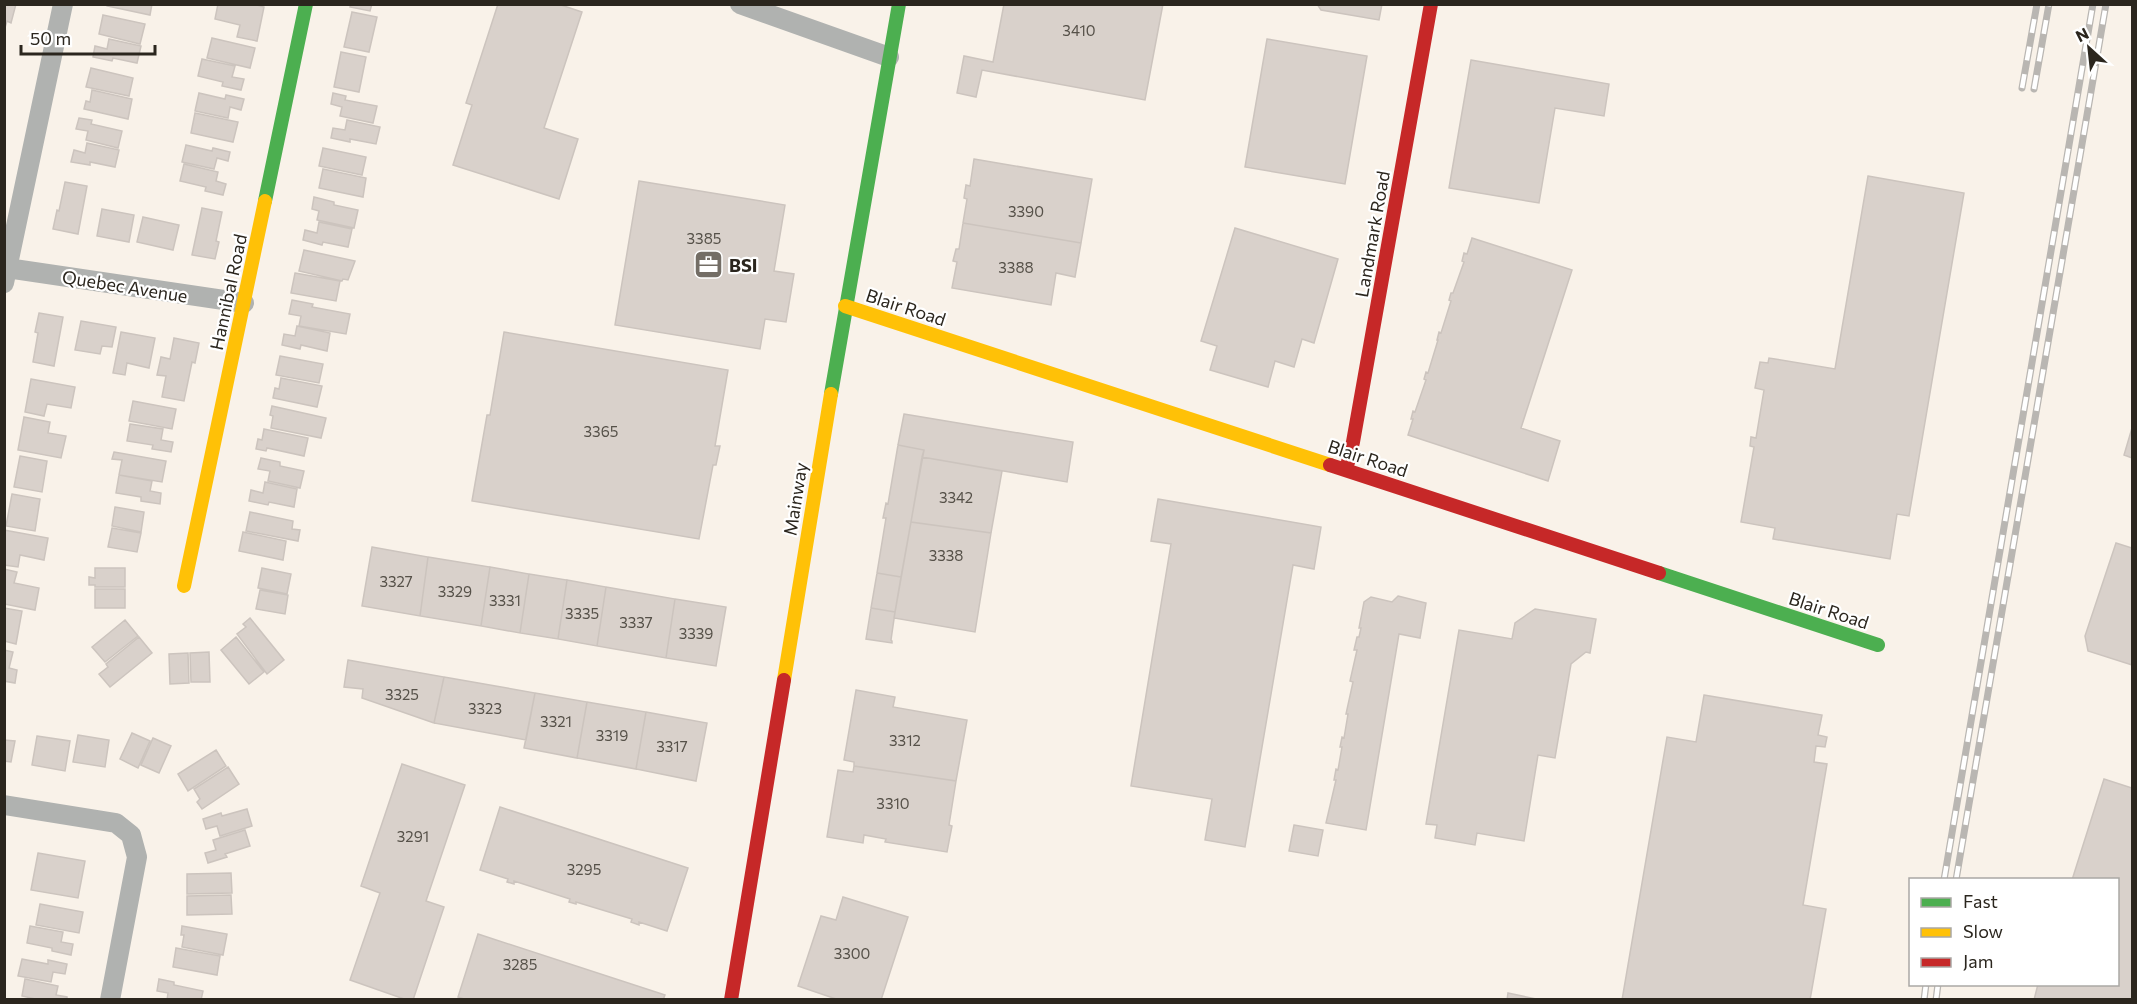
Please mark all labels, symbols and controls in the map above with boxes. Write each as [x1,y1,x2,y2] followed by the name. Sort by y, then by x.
[21,18,154,56] scale bar
[2059,18,2119,78] north arrow
[1062,21,1096,39] house number: 3410
[2072,23,2092,45] text: N
[30,27,71,49] text: 50 m
[1350,169,1394,299] street label: Landmark Road
[1008,202,1044,220] house number: 3390
[687,229,721,247] house number: 3385
[205,232,251,352] street label: Hannibal Road
[692,249,724,281] office icon: BSI
[729,254,757,276] place label: BSI
[998,258,1034,276] house number: 3388
[61,265,189,307] street label: Quebec Avenue
[863,284,949,330] street label: Blair Road
[584,422,618,440] house number: 3365
[1325,435,1411,481] street label: Blair Road
[778,461,812,537] street label: Mainway
[939,488,973,506] house number: 3342
[929,546,963,564] house number: 3338
[379,572,413,590] house number: 3327
[438,582,472,600] house number: 3329
[1786,587,1872,633] street label: Blair Road
[489,591,521,609] house number: 3331
[565,604,599,622] house number: 3335
[619,613,653,631] house number: 3337
[679,624,713,642] house number: 3339
[385,685,419,703] house number: 3325
[468,699,502,717] house number: 3323
[540,712,572,730] house number: 3321
[596,726,628,744] house number: 3319
[889,731,921,749] house number: 3312
[656,737,688,755] house number: 3317
[876,794,910,812] house number: 3310
[397,827,429,845] house number: 3291
[567,860,601,878] house number: 3295
[1909,878,2119,986] legend
[1963,890,1998,912] text: Fast
[1963,920,2003,942] text: Slow
[834,944,870,962] house number: 3300
[1963,950,1993,972] text: Jam
[503,955,537,973] house number: 3285

